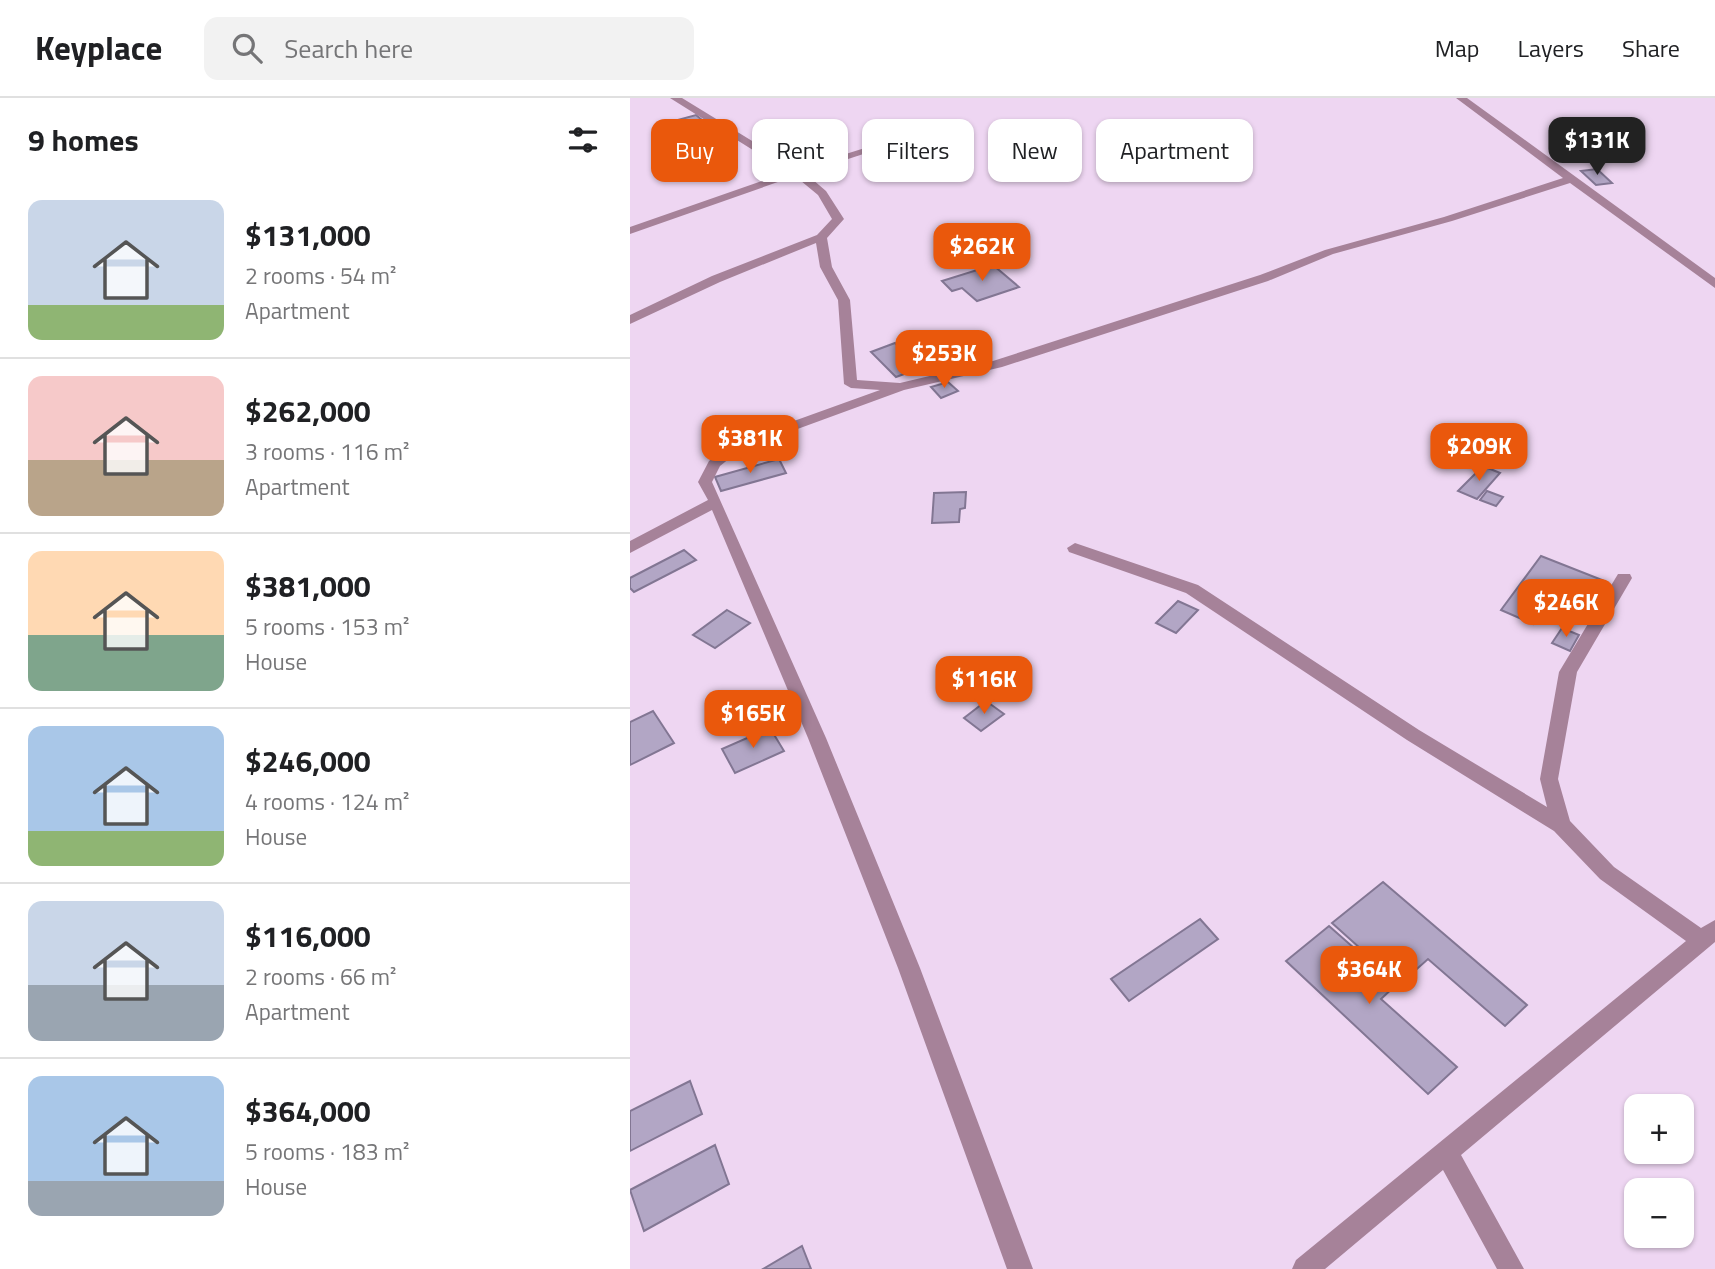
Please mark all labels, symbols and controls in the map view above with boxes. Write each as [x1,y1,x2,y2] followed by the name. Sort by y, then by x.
[204,17,694,80] search box
[35,23,162,73] text: Keyplace
[228,29,266,67] icon: search
[284,29,413,68] text: Search here
[1435,30,1480,66] text: Map
[1518,30,1584,66] text: Layers
[1622,30,1680,66] text: Share
[28,117,139,163] text: 9 homes
[1548,118,1646,177] pin: $131K
[651,119,738,182] chip: Buy
[752,119,848,182] chip: Rent
[862,119,974,182] chip: Filters
[988,119,1082,182] chip: New
[1096,119,1253,182] chip: Apartment
[564,121,602,159] icon: filters
[1564,122,1630,157] text: $131K
[245,212,371,258] text: $131,000
[933,223,1031,283] pin: $262K
[84,228,168,312] icon: home
[949,228,1015,263] text: $262K
[245,258,396,293] text: 2 rooms · 54 m²
[245,293,350,328] text: Apartment
[895,330,993,390] pin: $253K
[911,335,977,370] text: $253K
[245,388,371,434] text: $262,000
[84,404,168,488] icon: home
[701,416,799,475] pin: $381K
[717,420,783,455] text: $381K
[1430,424,1528,483] pin: $209K
[1446,428,1512,463] text: $209K
[245,434,409,469] text: 3 rooms · 116 m²
[245,469,350,504] text: Apartment
[245,563,371,609] text: $381,000
[84,579,168,663] icon: home
[1517,580,1615,639] pin: $246K
[1533,584,1599,619] text: $246K
[245,609,409,644] text: 5 rooms · 153 m²
[245,644,307,679] text: House
[935,656,1033,716] pin: $116K
[951,661,1017,696] text: $116K
[704,690,802,750] pin: $165K
[720,695,786,730] text: $165K
[245,738,371,784] text: $246,000
[84,754,168,838] icon: home
[245,784,409,819] text: 4 rooms · 124 m²
[245,819,307,854] text: House
[245,913,371,959] text: $116,000
[84,929,168,1013] icon: home
[1320,946,1418,1006] pin: $364K
[1336,951,1402,986] text: $364K
[245,959,396,994] text: 2 rooms · 66 m²
[245,994,350,1029] text: Apartment
[245,1088,371,1134] text: $364,000
[1624,1094,1694,1248] map controls
[1624,1094,1694,1164] button: +
[84,1104,168,1188] icon: home
[245,1134,409,1169] text: 5 rooms · 183 m²
[245,1169,307,1204] text: House
[1624,1178,1694,1248] button: −

